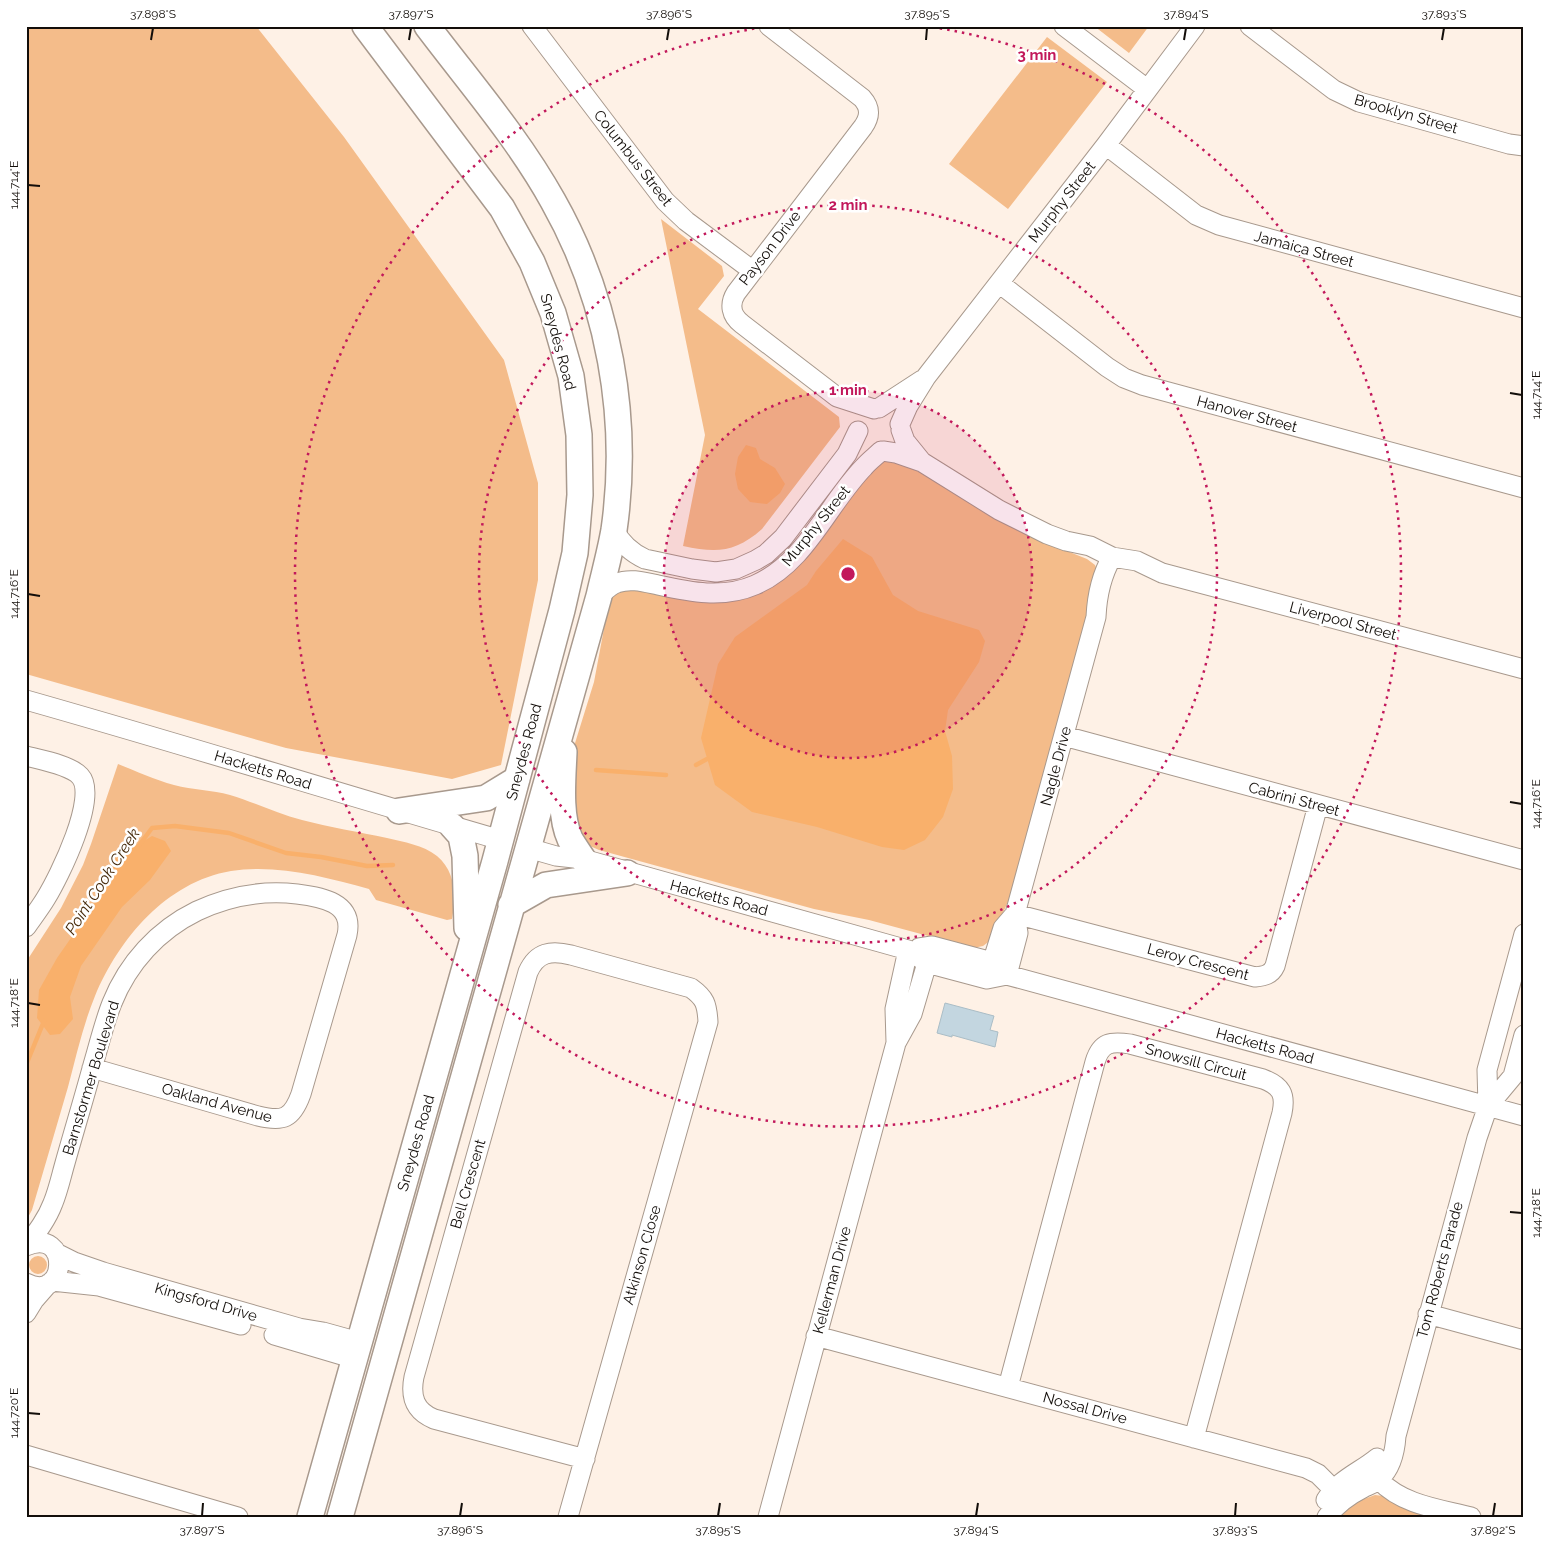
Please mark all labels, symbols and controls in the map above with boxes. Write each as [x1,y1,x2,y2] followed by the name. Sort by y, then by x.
[130,7,176,21] text: 37.898°S
[388,7,434,21] text: 37.897°S
[646,7,692,21] text: 37.896°S
[904,7,950,21] text: 37.895°S
[1163,7,1209,21] text: 37.894°S
[1421,7,1467,21] text: 37.893°S
[1018,46,1056,64] text: 3 min
[1352,91,1460,137] street label: Brooklyn Street
[590,106,676,210] street label: Columbus Street
[1025,158,1099,246] street label: Murphy Street
[7,161,21,209] text: 144.714°E
[829,196,867,214] text: 2 min
[735,207,805,289] street label: Payson Drive
[1252,227,1356,271] street label: Jamaica Street
[536,292,580,392] street label: Sneydes Road
[1529,371,1543,419] text: 144.714°E
[829,381,867,399] text: 1 min
[1195,392,1299,436] street label: Hanover Street
[778,482,854,570] street label: Murphy Street
[839,565,857,583] centre of rings
[7,569,21,619] text: 144.716°E
[1288,598,1398,644] street label: Liverpool Street
[502,702,546,802] street label: Sneydes Road
[1037,724,1075,808] street label: Nagle Drive
[212,747,314,793] street label: Hacketts Road
[1246,778,1342,820] street label: Cabrini Street
[1529,779,1543,829] text: 144.716°E
[61,824,144,938] water label: Point Cook Creek
[668,876,770,920] street label: Hacketts Road
[1145,940,1251,984] street label: Leroy Crescent
[7,978,21,1028] text: 144.718°E
[59,999,123,1157] street label: Barnstormer Boulevard
[1214,1024,1316,1068] street label: Hacketts Road
[1143,1040,1249,1084] street label: Snowsill Circuit
[160,1080,274,1126] street label: Oakland Avenue
[394,1093,438,1193] street label: Sneydes Road
[447,1137,489,1231] street label: Bell Crescent
[1529,1188,1543,1238] text: 144.718°E
[1413,1199,1467,1340] street label: Tom Roberts Parade
[619,1203,665,1307] street label: Atkinson Close
[809,1224,855,1336] street label: Kellerman Drive
[153,1279,260,1325] street label: Kingsford Drive
[7,1388,21,1438] text: 144.720°E
[1041,1388,1129,1428] street label: Nossal Drive
[179,1523,225,1537] text: 37.897°S
[437,1523,483,1537] text: 37.896°S
[695,1523,741,1537] text: 37.895°S
[953,1523,999,1537] text: 37.894°S
[1212,1523,1258,1537] text: 37.893°S
[1471,1523,1515,1537] text: 37.892°S

